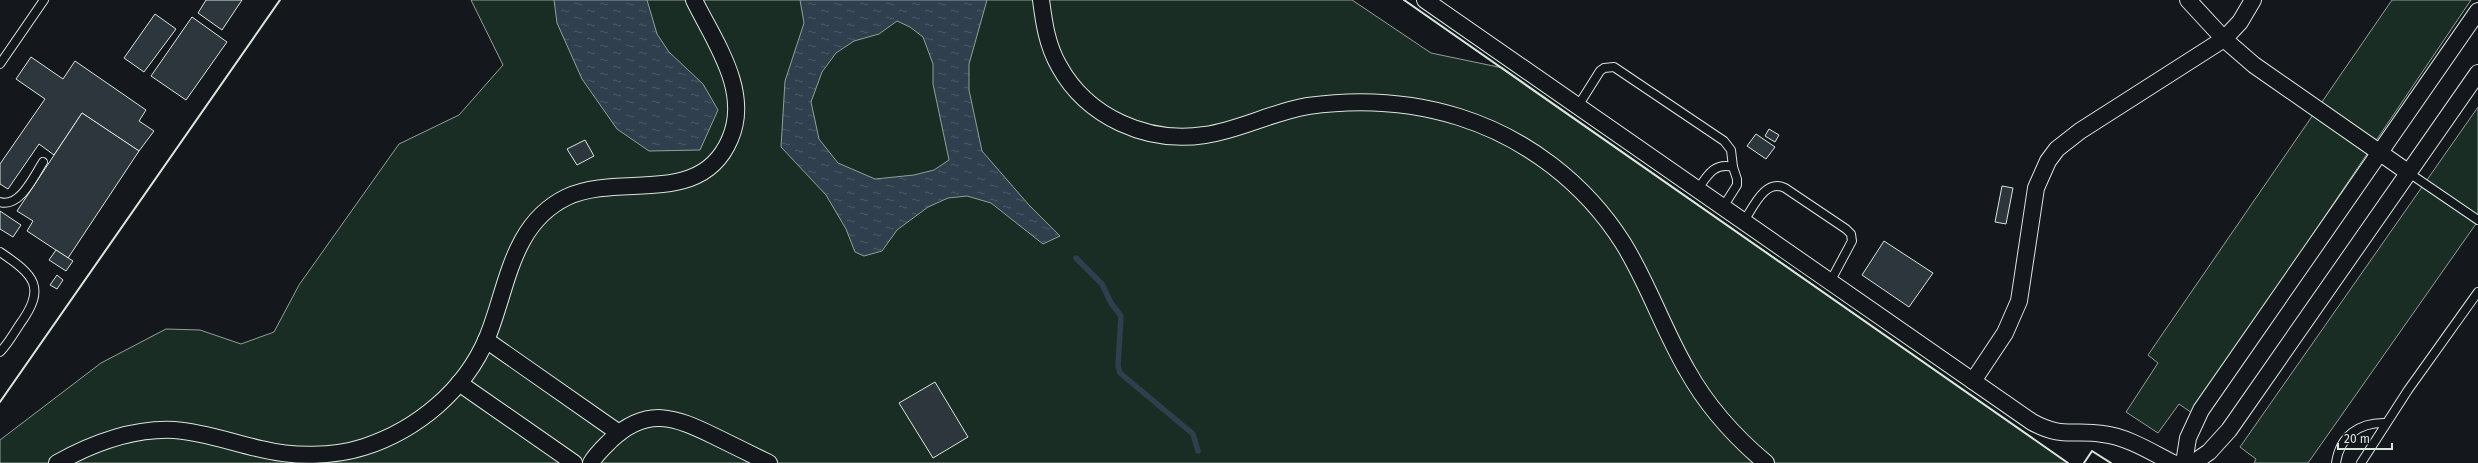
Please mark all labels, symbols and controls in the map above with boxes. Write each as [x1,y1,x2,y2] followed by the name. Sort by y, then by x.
[2338,425,2392,451] scale bar
[2344,432,2370,446] text: 20 m

